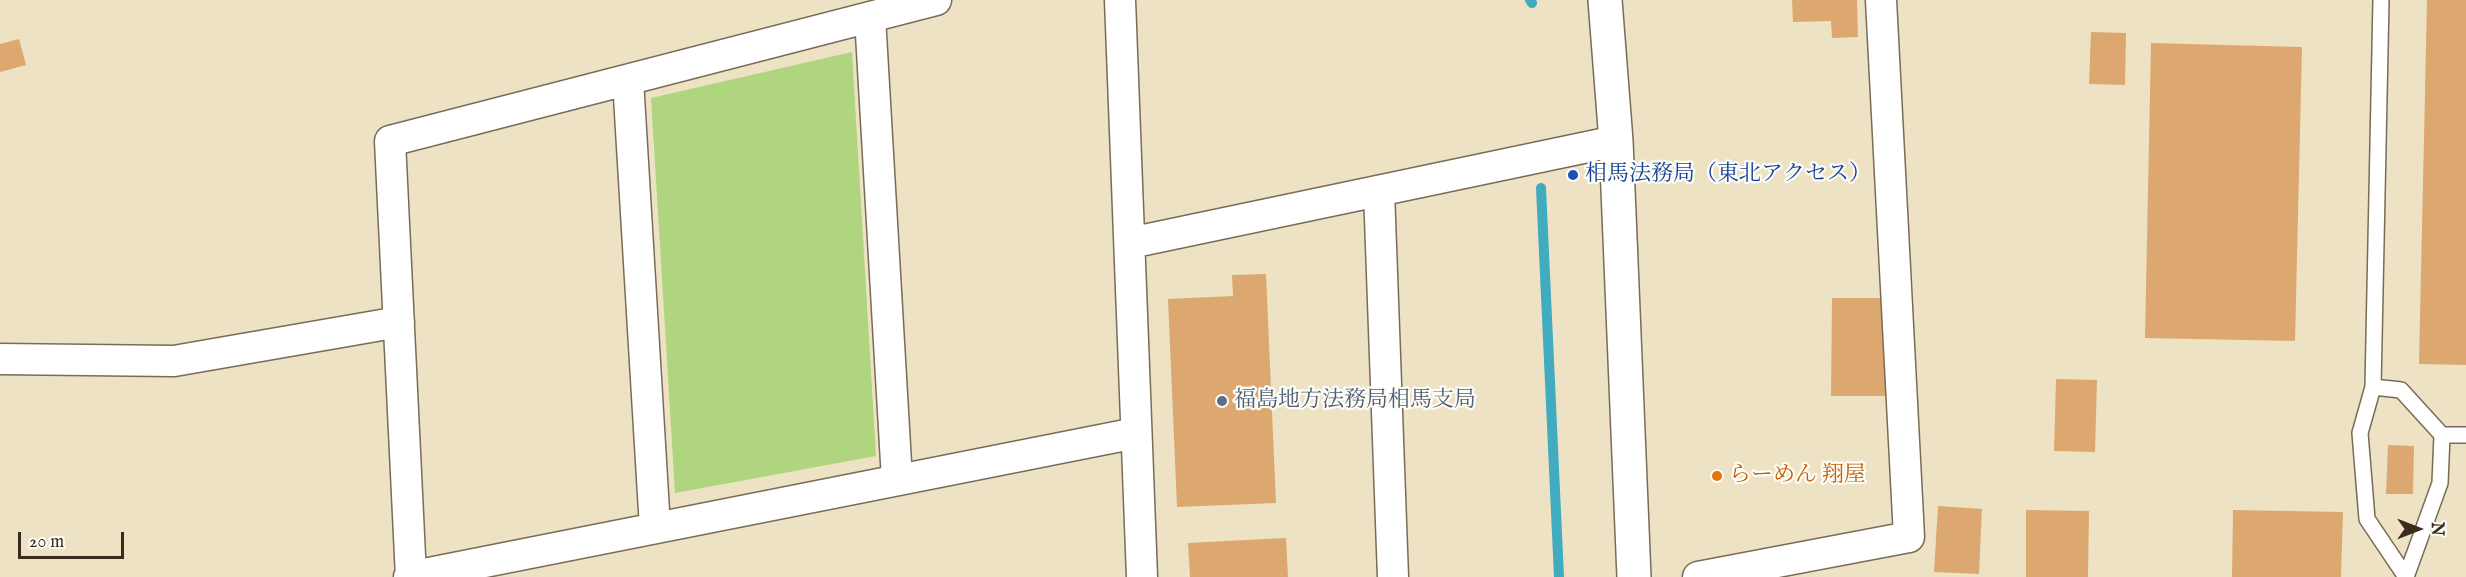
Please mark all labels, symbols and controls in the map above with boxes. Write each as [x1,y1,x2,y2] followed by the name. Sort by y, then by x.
[1585,162,1871,188] place label: 相馬法務局（東北アクセス）
[1566,168,1580,182] marker: 相馬法務局（東北アクセス）
[1234,388,1476,414] place label: 福島地方法務局相馬支局
[1215,394,1229,408] marker: 福島地方法務局相馬支局
[1729,463,1866,489] place label: らーめん 翔屋
[1710,469,1724,483] marker: らーめん 翔屋
[2388,499,2448,559] north arrow
[21,520,128,558] scale bar
[2426,522,2446,536] text: N
[29,531,64,554] text: 20 m

